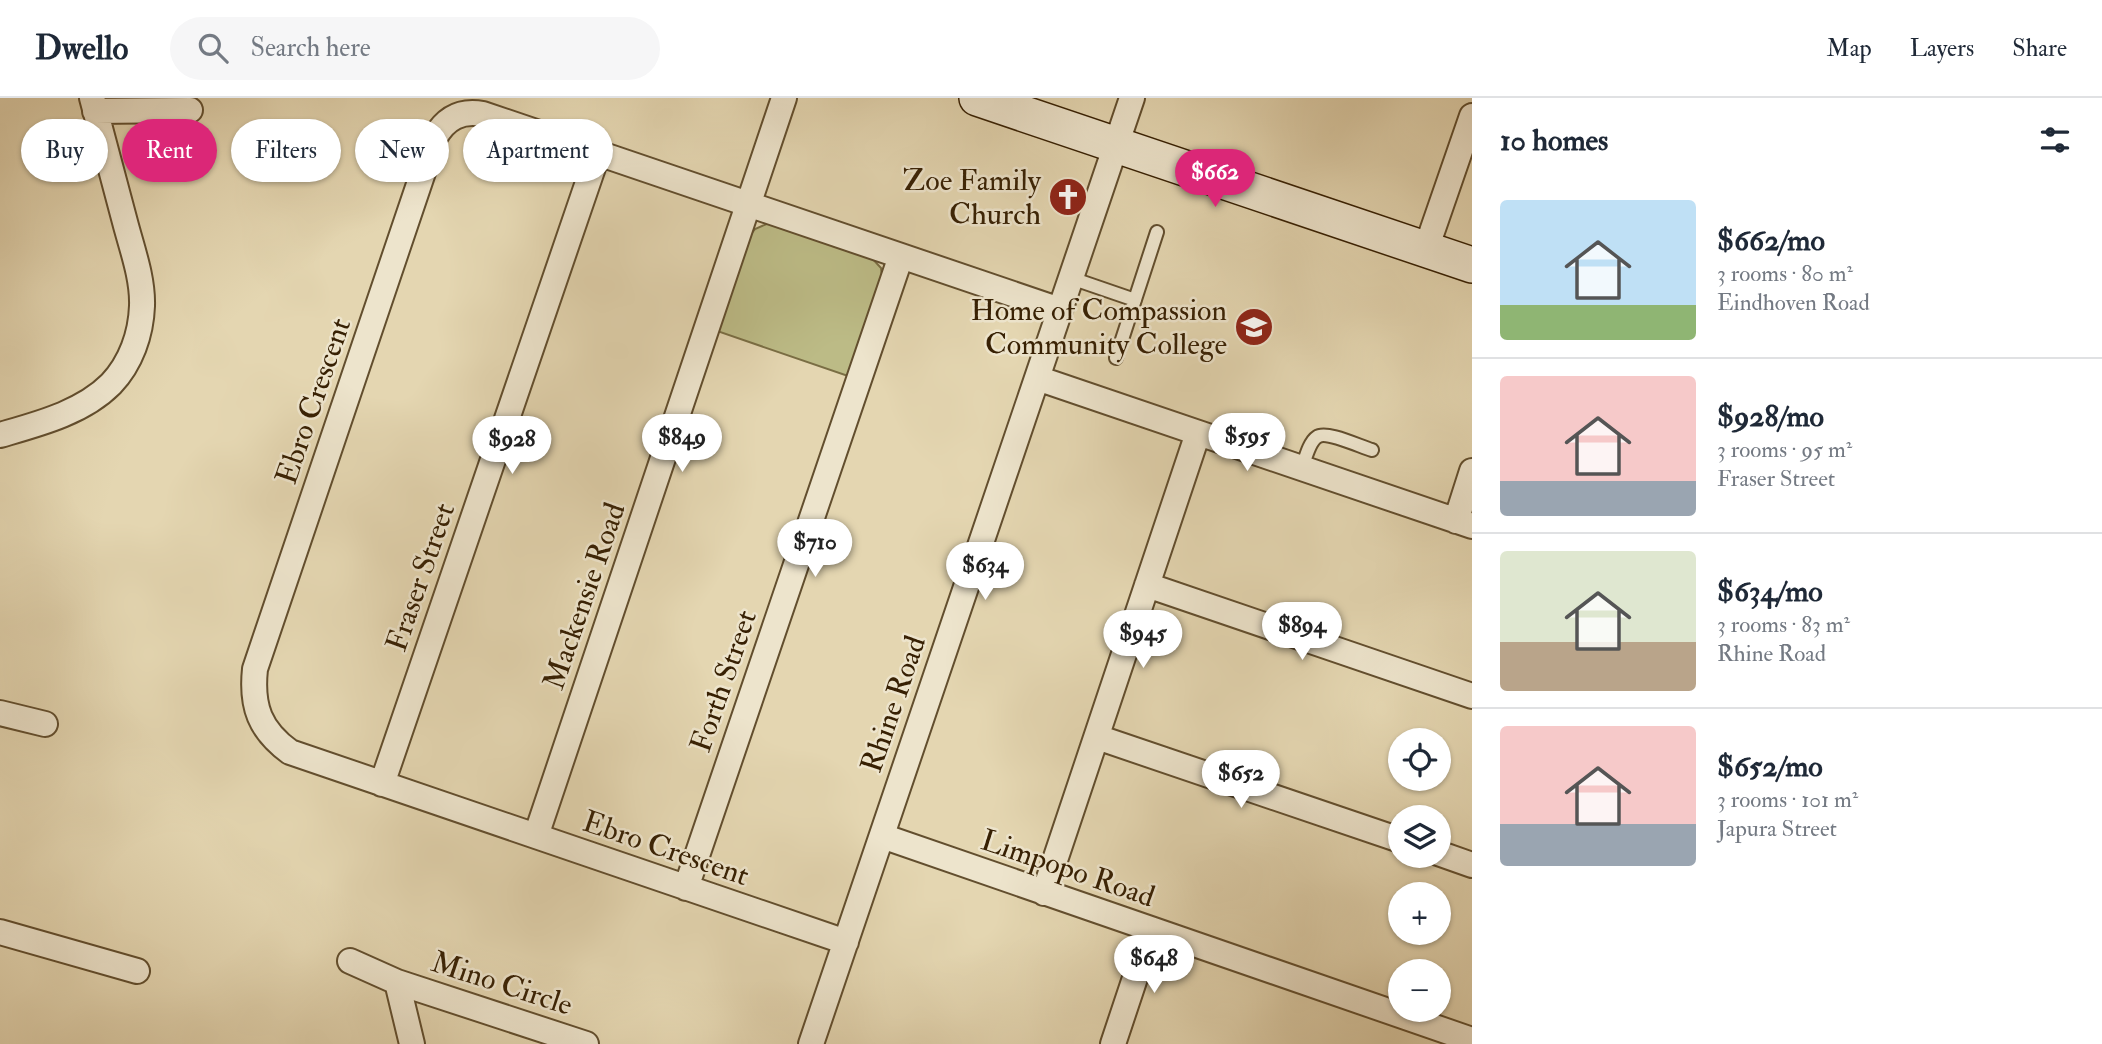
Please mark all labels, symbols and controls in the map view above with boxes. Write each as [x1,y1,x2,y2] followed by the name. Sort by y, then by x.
[170,17,660,80] search box
[35,28,128,69] text: Dwello
[194,29,232,67] icon: search
[250,32,371,64] text: Search here
[1827,33,1872,64] text: Map
[1910,33,1974,64] text: Layers
[2012,33,2067,64] text: Share
[21,119,108,182] chip: Buy
[122,119,217,182] chip: Rent
[231,119,341,182] chip: Filters
[355,119,449,182] chip: New
[463,119,613,182] chip: Apartment
[2036,121,2074,159] icon: filters
[1500,122,1608,159] text: 10 homes
[1174,150,1256,209] pin: $662
[1191,157,1239,186] text: $662
[903,162,1042,233] place label: Zoe Family Church
[1047,176,1089,218] church icon: Zoe Family Church
[1717,222,1825,259] text: $662/mo
[1556,228,1640,312] icon: home
[1717,259,1853,288] text: 3 rooms · 80 m²
[1717,288,1870,317] text: Eindhoven Road
[970,292,1227,363] place label: Home of Compassion Community College
[1233,306,1275,348] school or university icon: Home of Compassion Community College
[268,313,359,489] street label: Ebro Crescent
[1717,398,1824,435] text: $928/mo
[1556,404,1640,488] icon: home
[641,414,723,474] pin: $849
[1206,414,1288,473] pin: $595
[471,416,553,476] pin: $928
[1224,421,1270,450] text: $595
[658,422,706,451] text: $849
[488,424,536,453] text: $928
[1717,435,1852,464] text: 3 rooms · 95 m²
[1717,464,1835,493] text: Fraser Street
[378,498,463,656] street label: Fraser Street
[535,498,634,694] street label: Mackensie Road
[774,519,856,579] pin: $710
[793,527,837,556] text: $710
[944,542,1026,602] pin: $634
[962,550,1008,579] text: $634
[1717,573,1823,610] text: $634/mo
[1556,579,1640,663] icon: home
[1261,602,1343,662] pin: $894
[682,605,765,757] street label: Forth Street
[1102,610,1184,670] pin: $945
[1278,610,1326,639] text: $894
[1717,610,1850,639] text: 3 rooms · 83 m²
[1119,618,1167,647] text: $945
[853,631,934,777] street label: Rhine Road
[1717,639,1826,668] text: Rhine Road
[1388,728,1451,1022] map controls
[1388,728,1451,791] button: locate
[1717,748,1823,785] text: $652/mo
[1200,750,1282,810] pin: $652
[1556,754,1640,838] icon: home
[1218,758,1264,787] text: $652
[1717,785,1858,814] text: 3 rooms · 101 m²
[578,803,754,894] street label: Ebro Crescent
[1388,805,1451,868] button: layers
[1717,814,1837,843] text: Japura Street
[976,821,1160,916] street label: Limpopo Road
[1388,882,1451,945] button: +
[1113,936,1195,995] pin: $648
[427,943,577,1024] street label: Mino Circle
[1130,943,1178,972] text: $648
[1388,959,1451,1022] button: −

